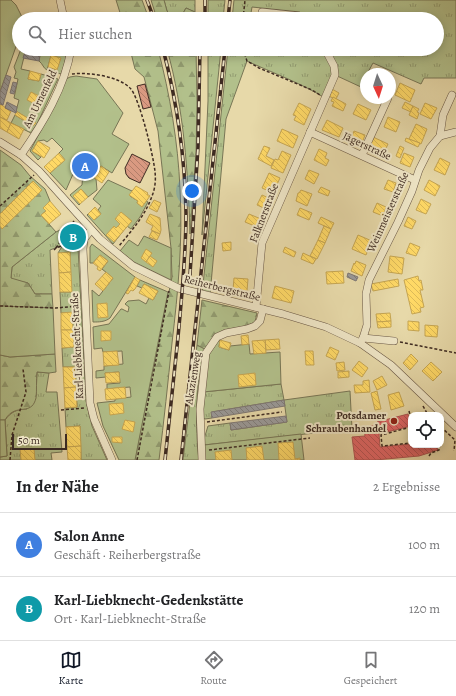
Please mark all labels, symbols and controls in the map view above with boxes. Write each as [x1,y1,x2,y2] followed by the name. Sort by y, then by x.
[12,12,444,56] search box
[26,23,48,45] icon: search
[58,24,132,44] text: Hier suchen
[19,67,61,131] street label: Am Urnenfeld
[360,68,396,104] north arrow
[340,128,394,164] street label: Jägerstraße
[72,151,98,181] pin: A
[363,169,412,256] street label: Weinmeisterstraße
[182,181,202,201] your location
[246,181,282,245] street label: Falknerstraße
[60,222,86,252] pin: B
[182,271,262,305] street label: Reiherbergstraße
[67,292,87,400] street label: Karl-Liebknecht-Straße
[181,350,205,407] street label: Akazienweg
[306,408,386,436] place label: Potsdamer Schraubenhandel
[408,412,444,448] map controls
[408,412,444,448] button: locate
[389,416,399,426] marker: Potsdamer Schraubenhandel
[12,432,67,451] scale bar
[18,433,40,448] text: 50 m
[16,475,99,498] text: In der Nähe
[373,478,440,495] text: 2 Ergebnisse
[54,526,125,546] text: Salon Anne
[25,536,33,553] text: A
[408,536,440,553] text: 100 m
[54,546,201,563] text: Geschäft · Reiherbergstraße
[54,590,244,610] text: Karl-Liebknecht-Gedenkstätte
[25,600,33,617] text: B
[409,600,440,617] text: 120 m
[54,610,206,627] text: Ort · Karl-Liebknecht-Straße
[59,649,83,688] tab: Karte
[200,649,227,688] tab: Route
[344,649,397,688] tab: Gespeichert

